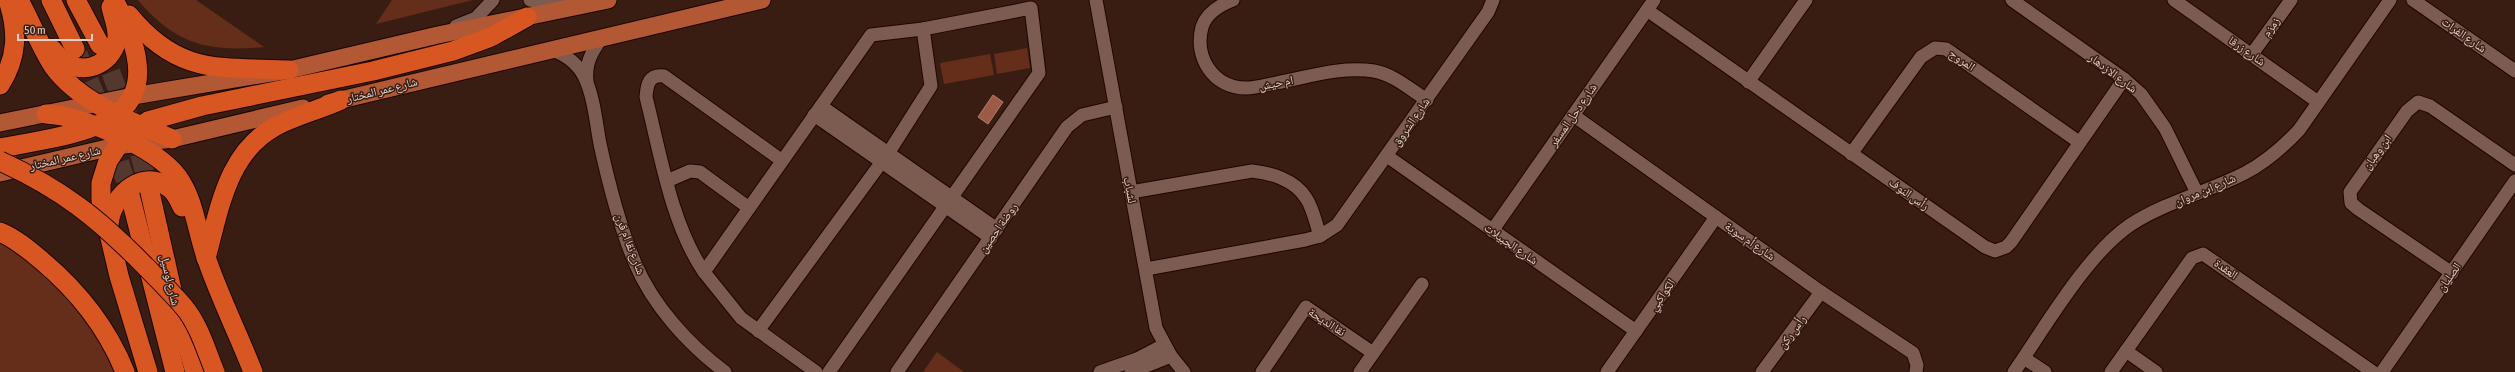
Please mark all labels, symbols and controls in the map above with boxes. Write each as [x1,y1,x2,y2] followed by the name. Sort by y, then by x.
[2259,14,2284,40] street label: زمزم
[2438,15,2489,56] street label: شارع الفرات
[18,16,92,42] scale bar
[24,23,46,37] text: 50 m
[2225,33,2268,70] street label: شارع زرقا
[1946,46,1978,74] street label: المروج
[2085,50,2140,97] street label: شارع الازدهار
[1258,73,1295,94] street label: ام حيش
[344,74,419,107] street label: شارع عمر المختار
[1546,81,1601,151] street label: شارع دحل المسفر
[1389,95,1434,150] street label: شارع الشروق
[2360,132,2395,173] street label: ابن وهبان
[27,143,102,174] street label: شارع عمر المختار
[2172,171,2238,210] street label: شارع ابن مروان
[1886,175,1932,213] street label: رأس النوف
[1120,176,1139,204] street label: لشباب
[976,200,1021,256] street label: روضة احصين
[611,211,648,277] street label: شارع نقا ام قرن
[1722,219,1778,264] street label: شارع أم سوية
[1481,220,1541,268] street label: شارع الجبيلات
[156,253,183,307] street label: شارع لوسيل
[2211,256,2241,282] street label: العقدة
[2434,260,2464,294] street label: الصليان
[1646,276,1681,316] street label: الكواكبي
[1306,305,1348,339] street label: نقا الديحة
[1775,312,1809,351] street label: رأس ركن

